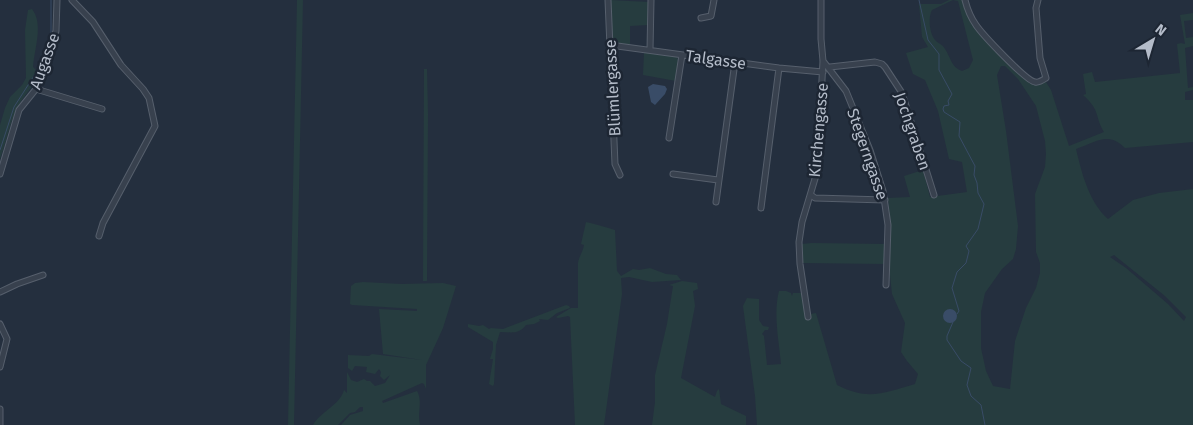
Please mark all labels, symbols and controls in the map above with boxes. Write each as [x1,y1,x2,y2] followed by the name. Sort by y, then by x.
[1128,15,1178,65] north arrow
[1152,21,1170,40] text: N
[26,30,63,92] street label: Augasse
[600,39,625,137] street label: Blümlergasse
[685,46,747,73] street label: Talgasse
[805,82,832,178] street label: Kirchengasse
[890,90,935,173] street label: Jochgraben
[843,106,892,202] street label: Stegerngasse

